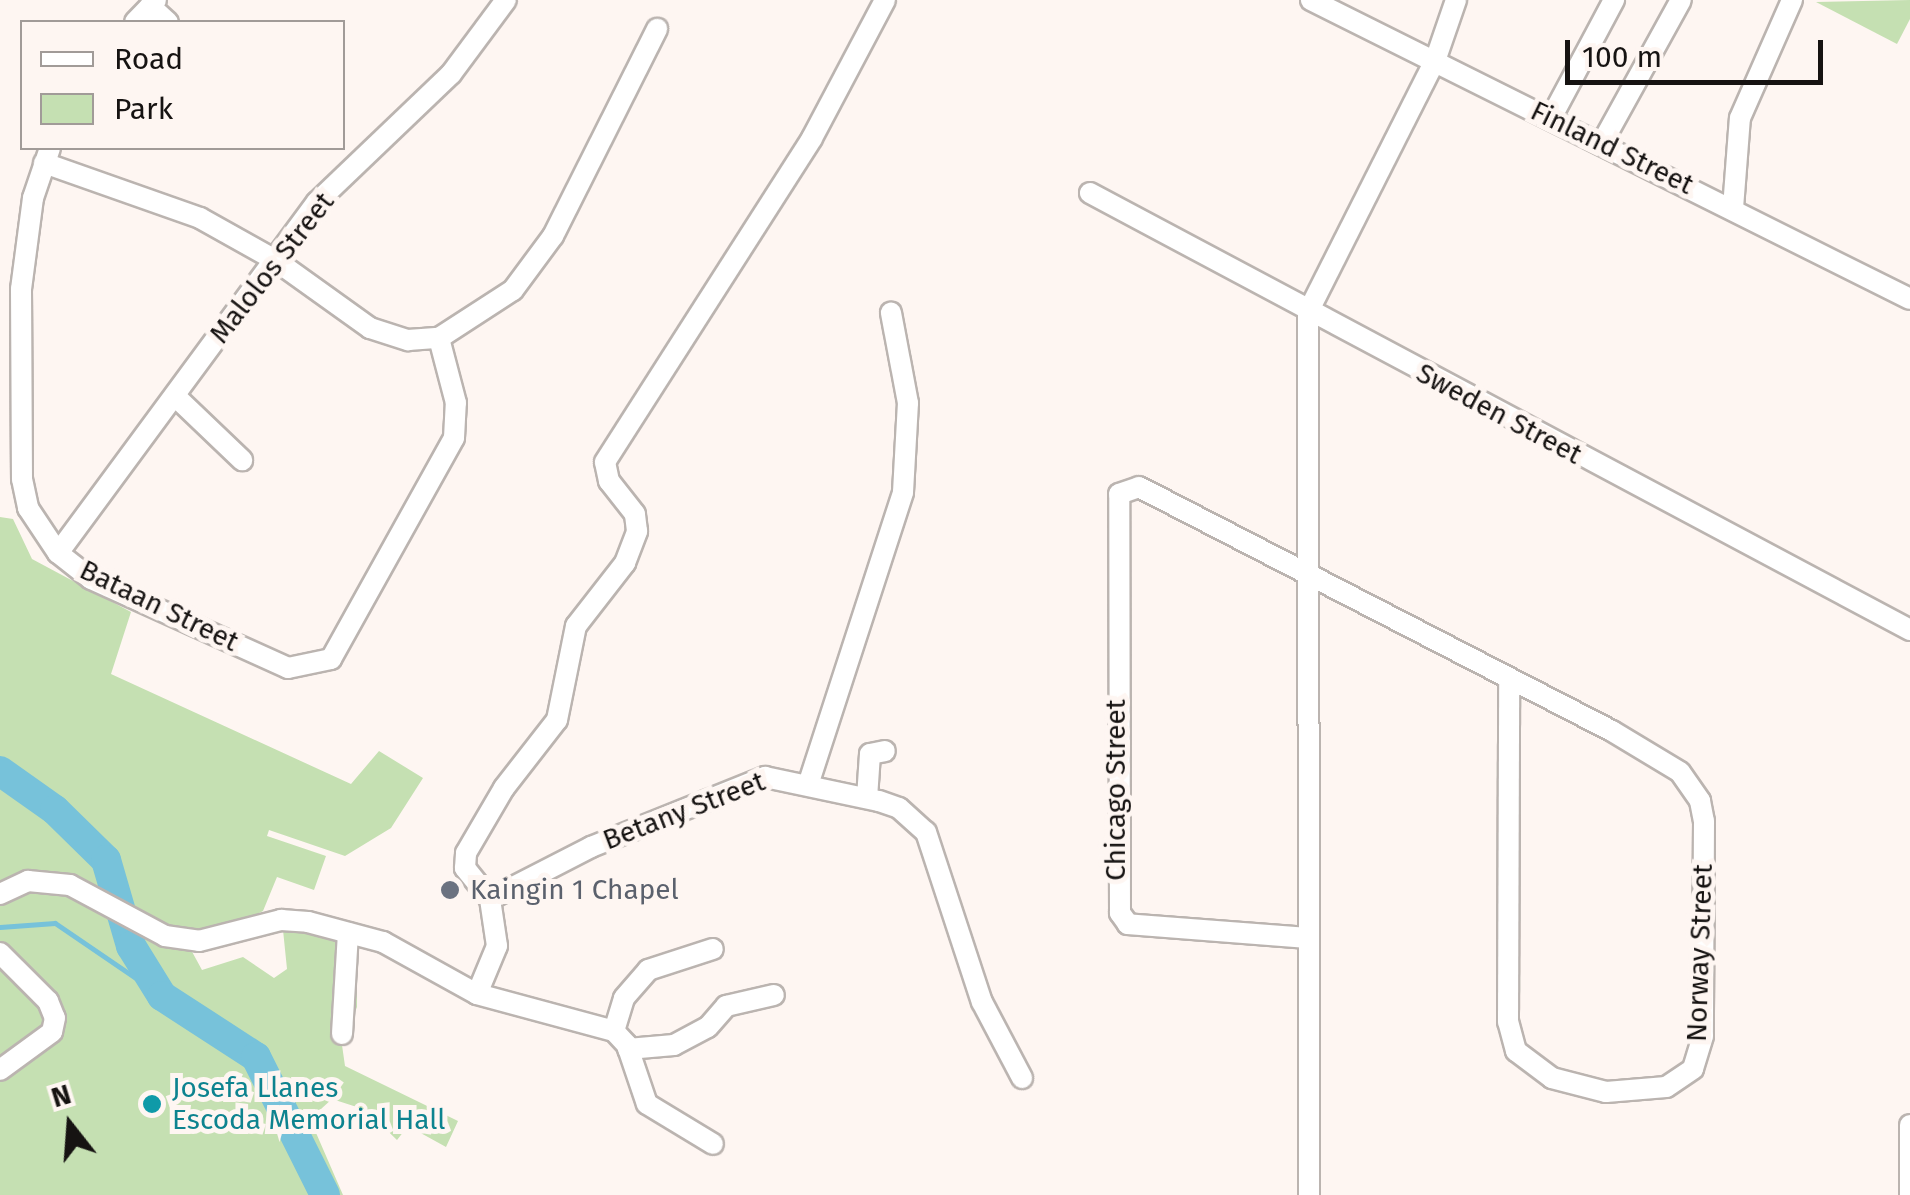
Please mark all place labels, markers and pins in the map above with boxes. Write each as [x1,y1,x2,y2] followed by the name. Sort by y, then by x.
[470,873,679,907] place label: Kaingin 1 Chapel
[439,879,461,901] marker: Kaingin 1 Chapel
[172,1071,446,1137] place label: Josefa Llanes Escoda Memorial Hall
[141,1093,163,1115] marker: Josefa Llanes Escoda Memorial Hall

